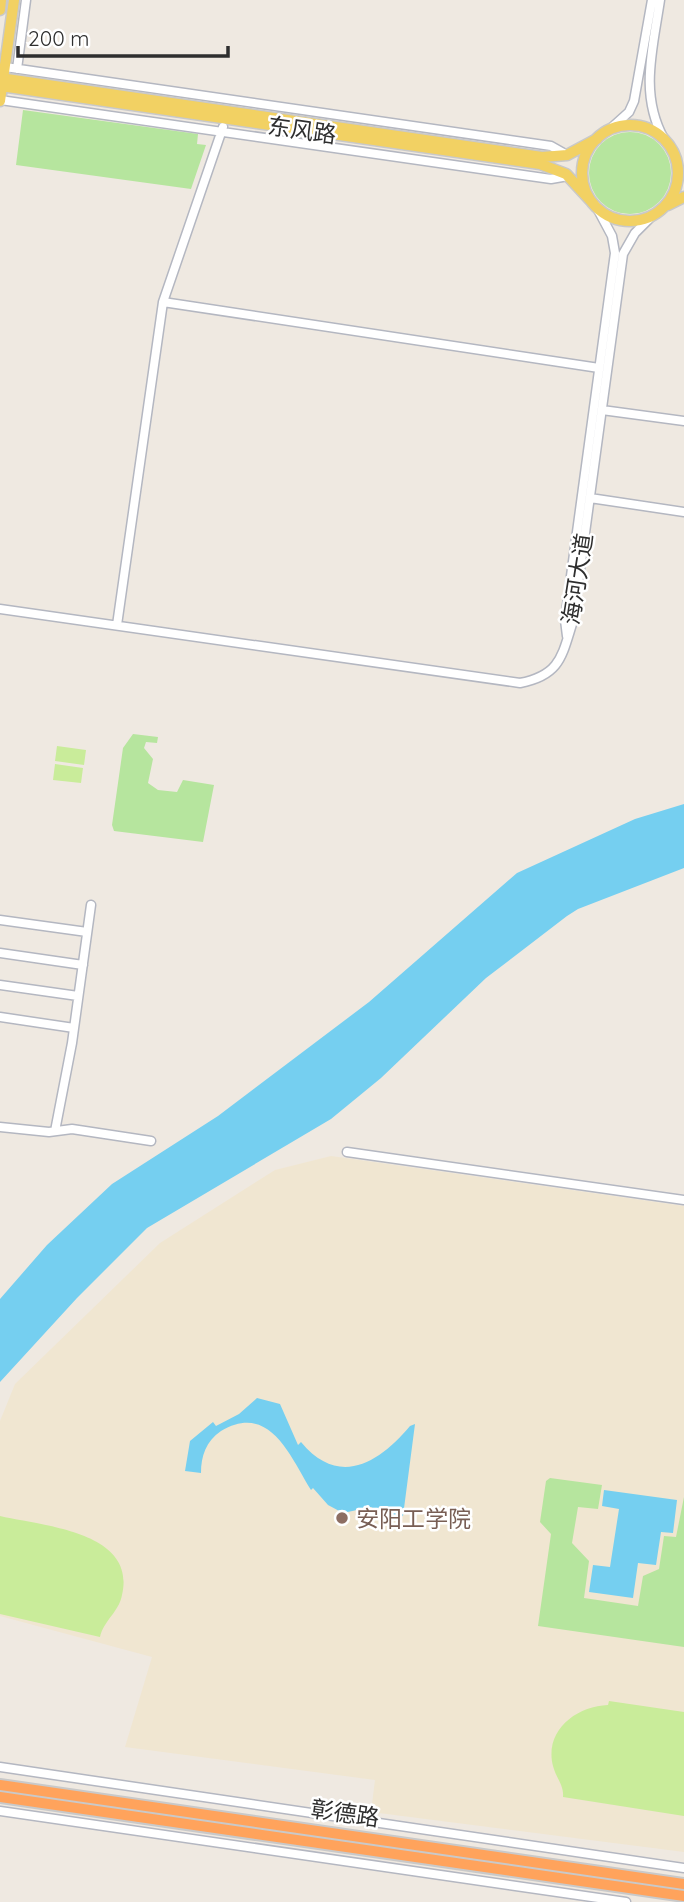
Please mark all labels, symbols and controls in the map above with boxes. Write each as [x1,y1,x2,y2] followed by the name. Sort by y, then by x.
[18,14,228,58] scale bar
[28,25,90,51] text: 200 m
[266,111,338,149] street label: 东风路
[555,531,599,627] street label: 海河大道
[356,1504,471,1533] place label: 安阳工学院
[334,1510,350,1526] marker: 安阳工学院
[309,1794,381,1832] street label: 彰德路

